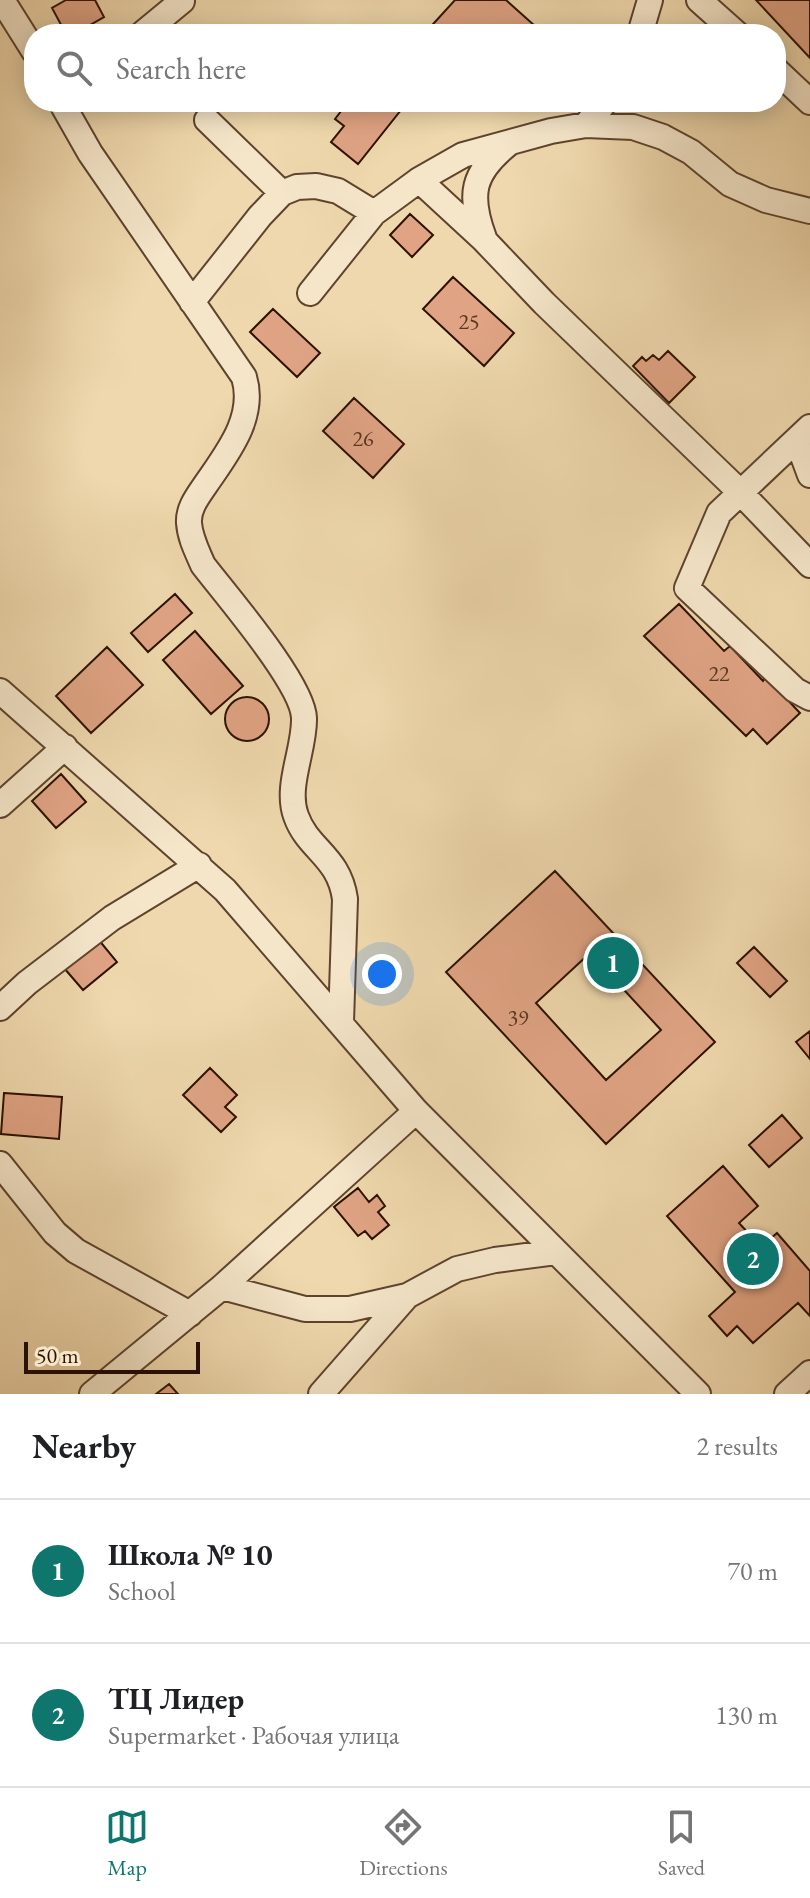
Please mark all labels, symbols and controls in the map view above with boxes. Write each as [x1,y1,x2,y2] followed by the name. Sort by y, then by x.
[24,24,786,112] search box
[52,46,96,90] icon: search
[116,49,246,88] text: Search here
[458,307,480,336] house number: 25
[352,424,374,453] house number: 26
[708,659,730,688] house number: 22
[587,933,639,993] pin: 1
[362,954,402,994] your location
[507,1003,529,1032] house number: 39
[727,1229,779,1289] pin: 2
[24,1338,200,1374] scale bar
[36,1341,79,1370] text: 50 m
[32,1424,136,1468] text: Nearby
[697,1429,778,1463] text: 2 results
[108,1535,273,1574] text: Школа № 10
[51,1554,65,1588] text: 1
[728,1554,778,1588] text: 70 m
[108,1574,176,1608] text: School
[108,1679,244,1718] text: ТЦ Лидер
[51,1698,65,1732] text: 2
[715,1698,778,1732] text: 130 m
[108,1718,399,1752] text: Supermarket · Рабочая улица
[105,1805,149,1882] tab: Map
[359,1805,448,1882] tab: Directions
[658,1805,705,1882] tab: Saved

